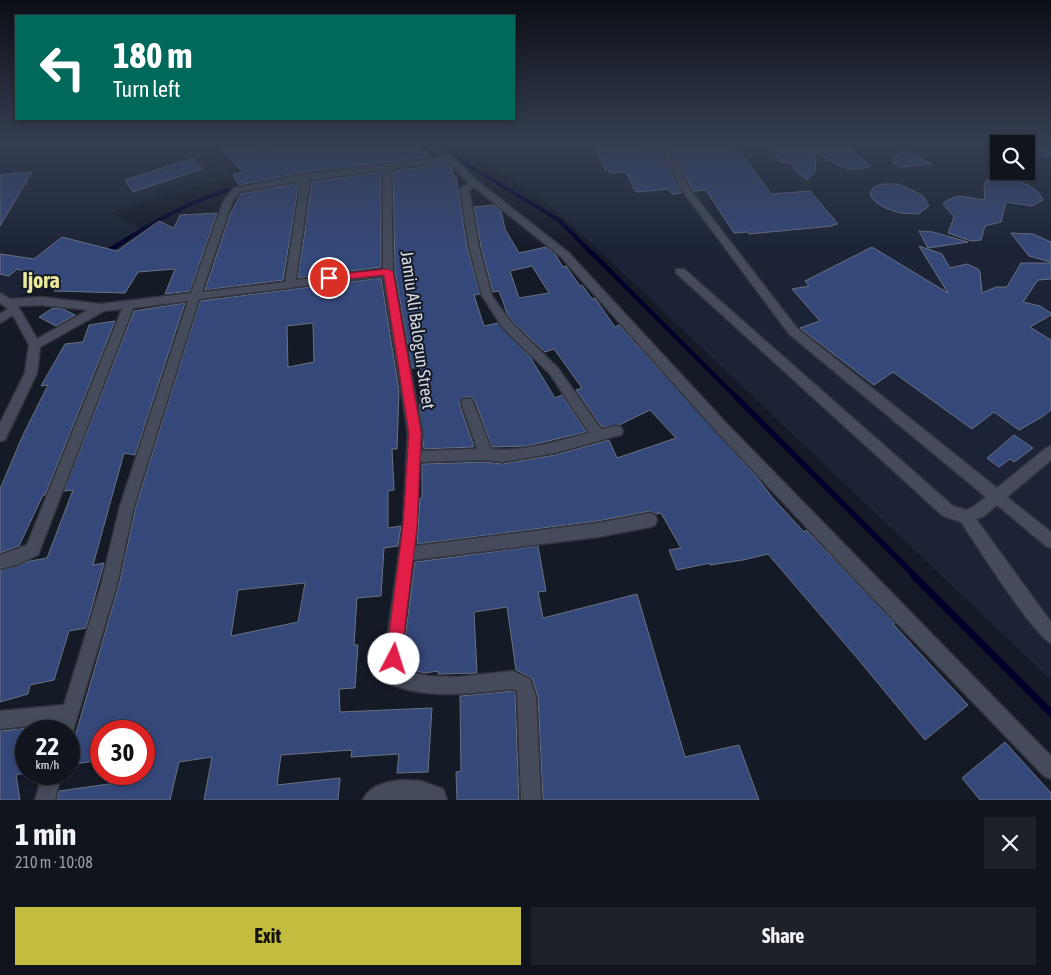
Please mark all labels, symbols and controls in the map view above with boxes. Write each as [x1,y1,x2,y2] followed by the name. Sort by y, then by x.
[30,35,95,100] icon: left
[113,35,192,75] text: 180 m
[113,76,180,102] text: Turn left
[990,135,1035,180] map controls
[990,135,1035,180] button: search
[396,249,440,411] street label: Jamiu Ali Balogun Street
[308,257,350,299] pin
[315,264,343,292] icon: arrive
[22,267,60,293] district label: Ijora
[367,632,419,684] position arrow
[90,720,155,785] speed limit sign: 30
[36,732,59,760] text: 22
[36,758,59,772] text: km/h
[15,817,76,851] text: 1 min
[984,817,1036,869] button: close
[15,853,93,871] text: 210 m · 10:08
[15,907,521,965] button: Exit
[531,907,1036,965] button: Share

